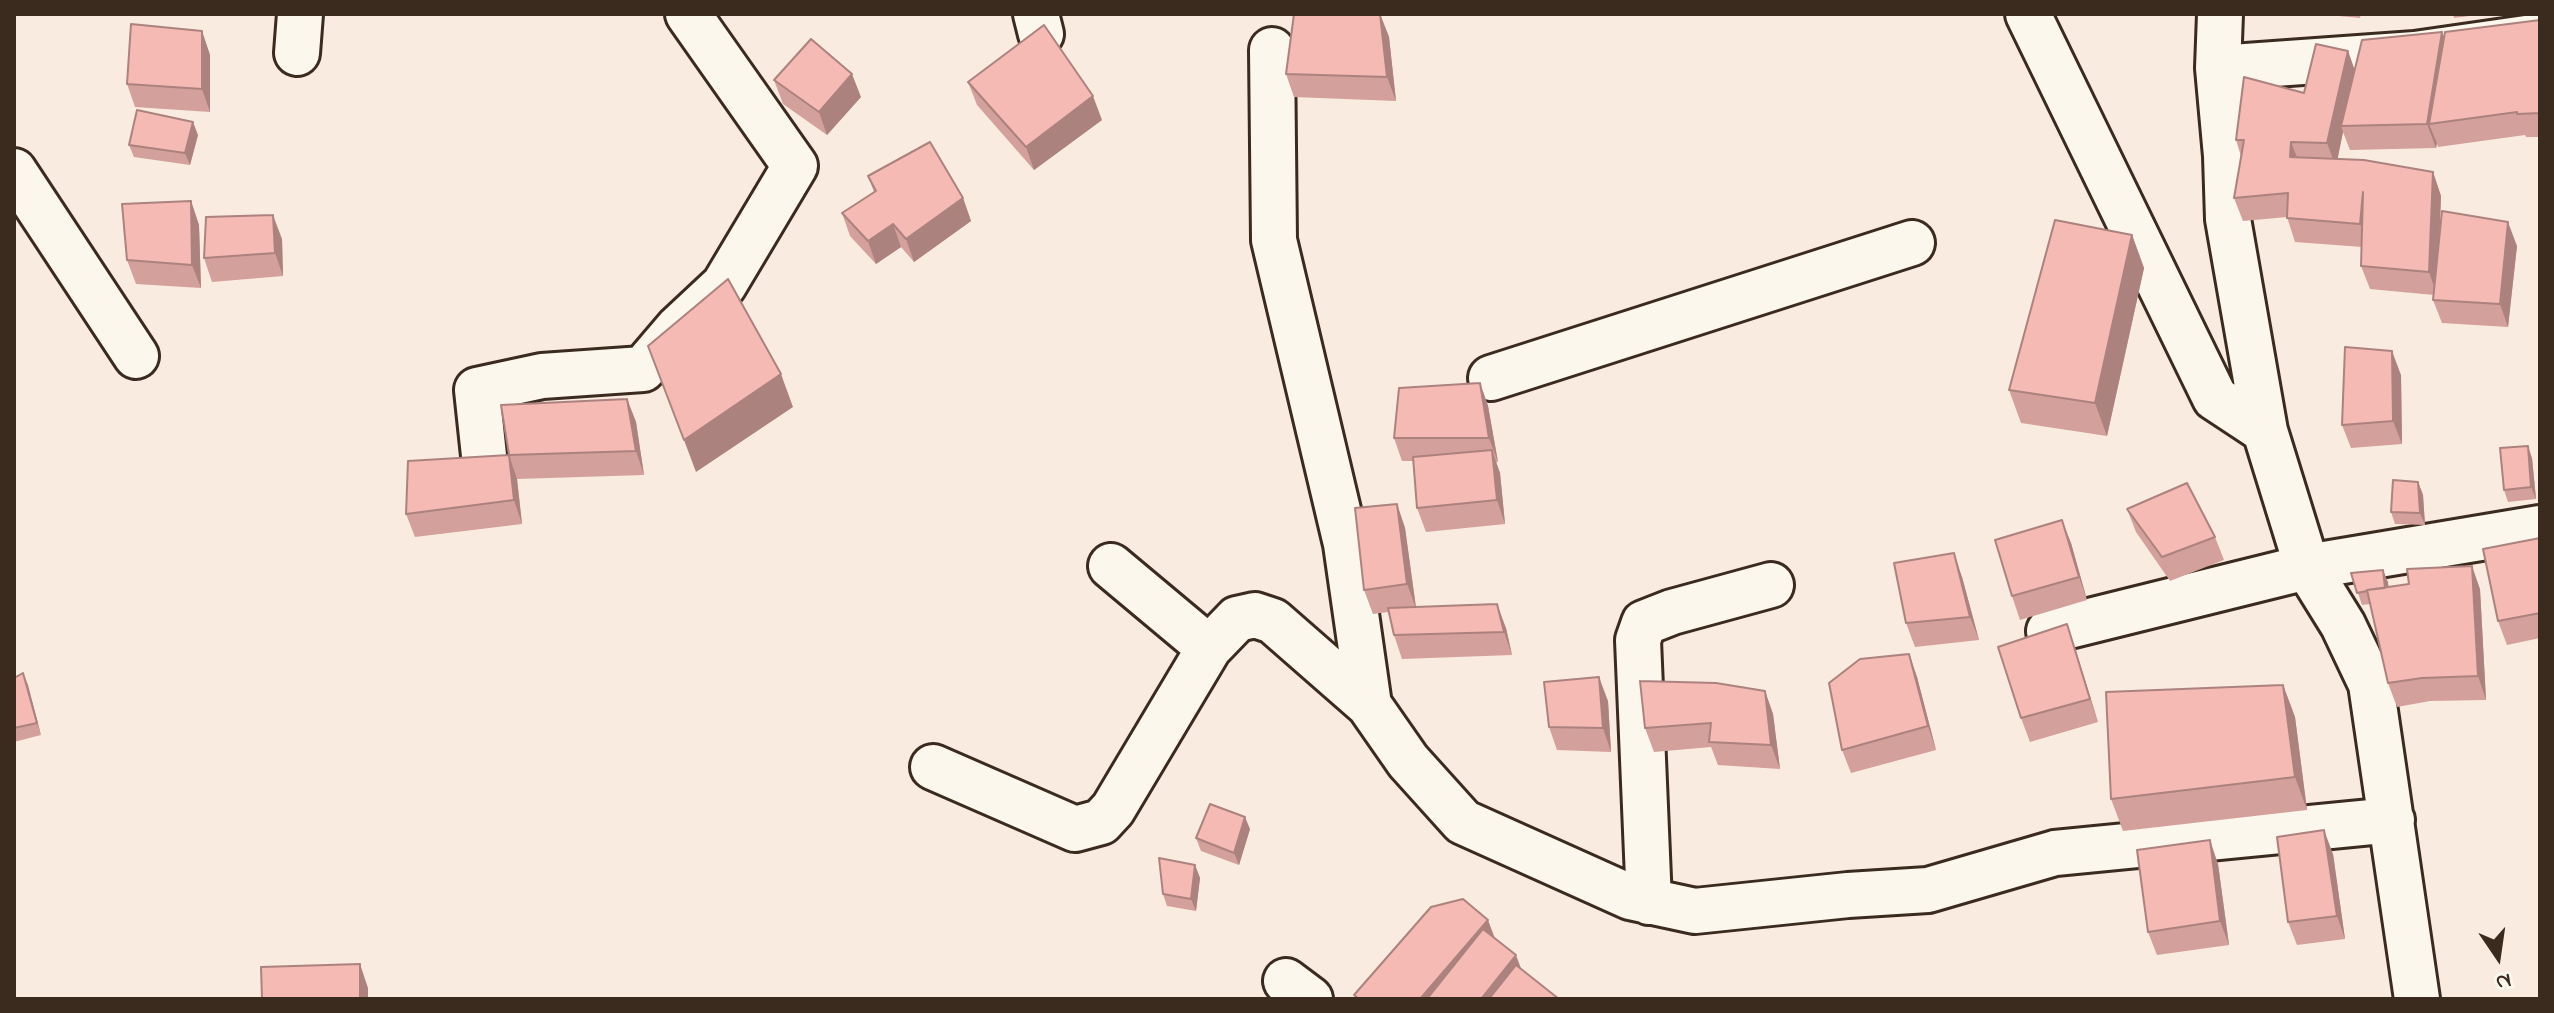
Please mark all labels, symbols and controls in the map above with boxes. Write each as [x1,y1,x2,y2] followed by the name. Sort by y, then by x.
[2458,917,2538,997] north arrow
[2493,963,2514,998] text: N

